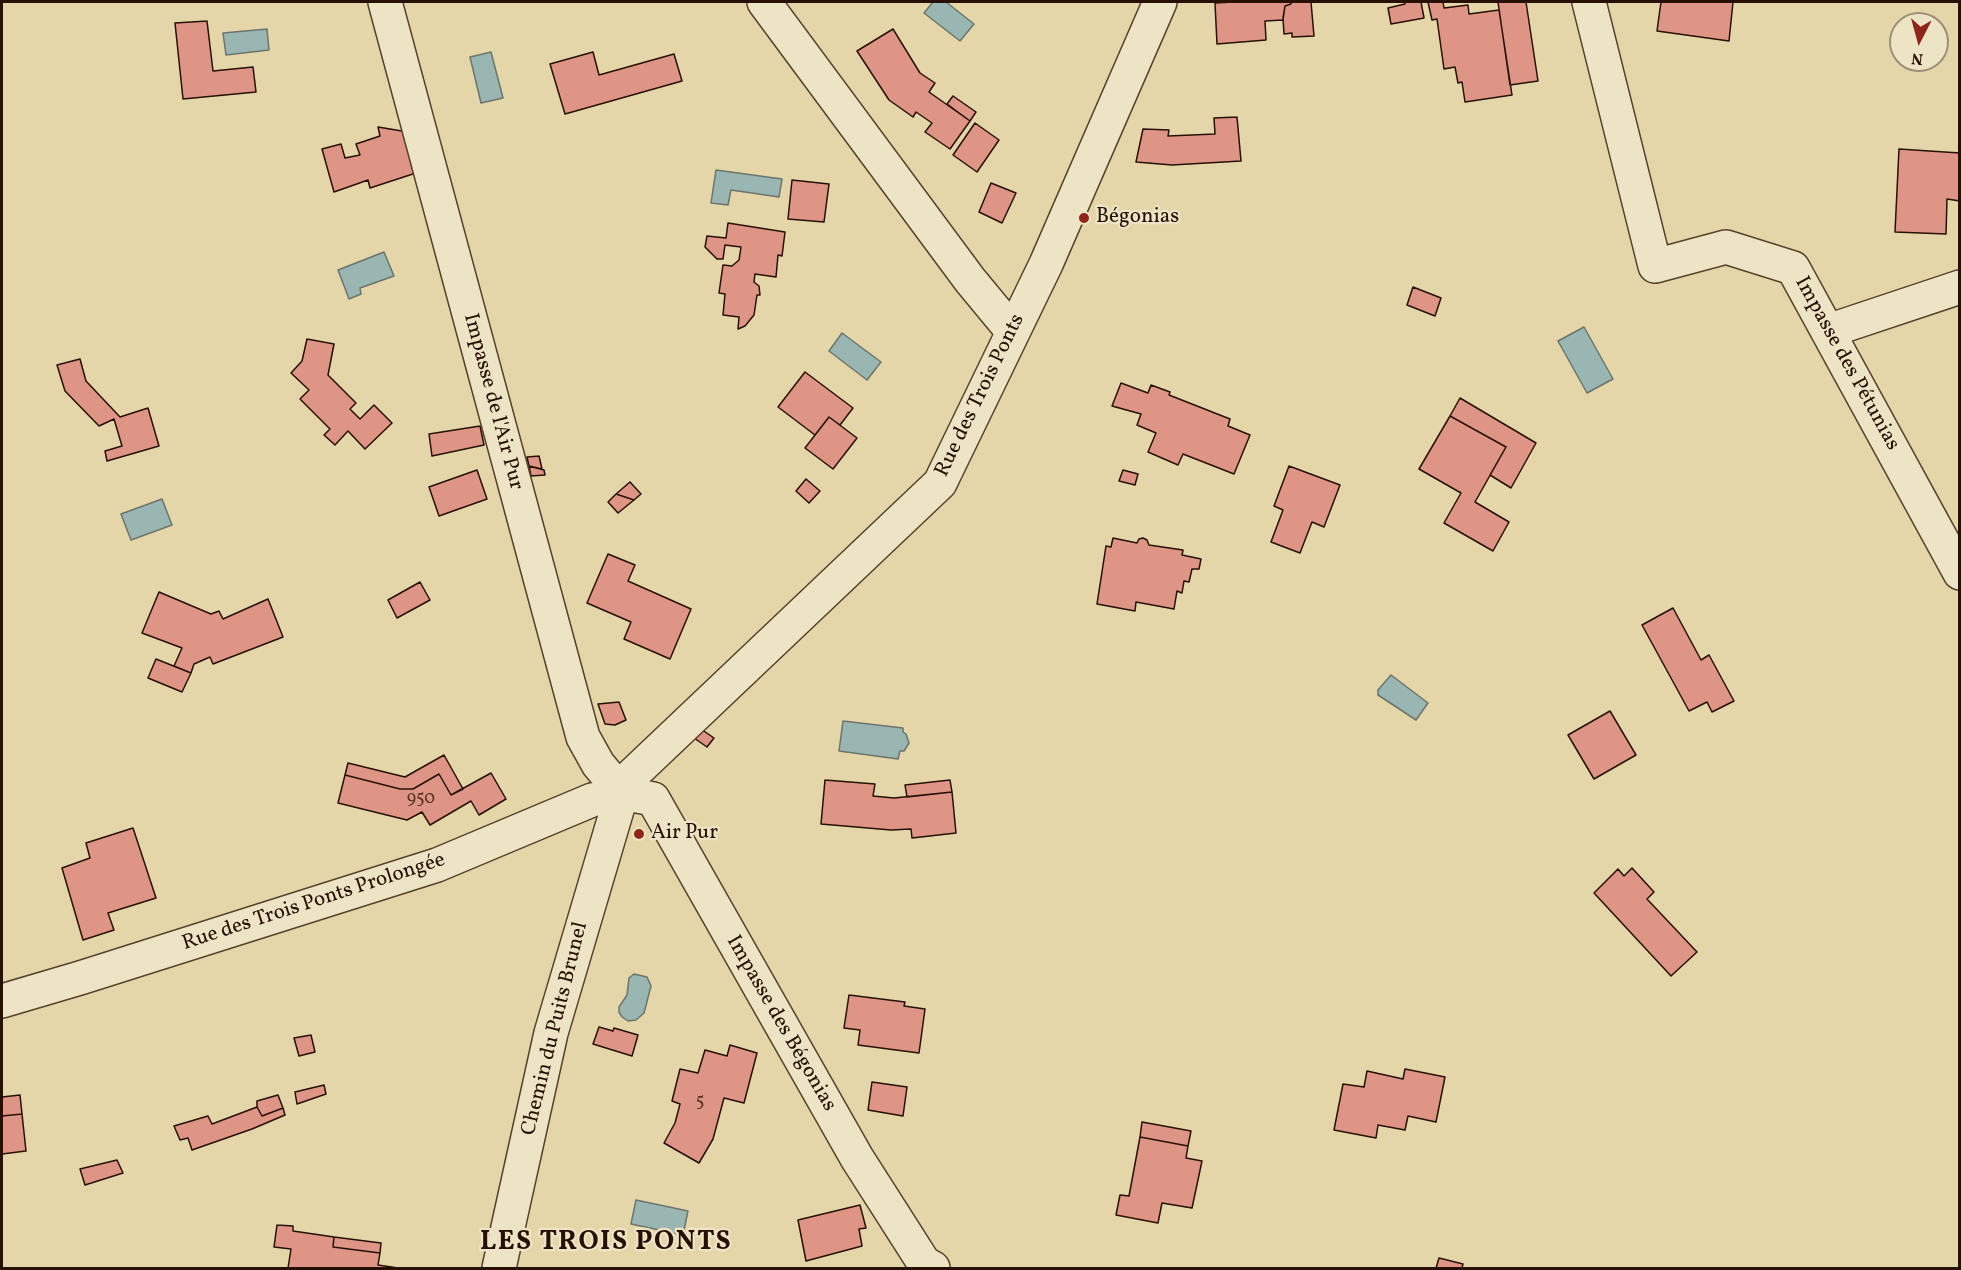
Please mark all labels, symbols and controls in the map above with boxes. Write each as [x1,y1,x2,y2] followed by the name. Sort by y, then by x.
[1889,12,1949,72] north arrow
[1910,46,1924,69] text: N
[1096,205,1179,231] place label: Bégonias
[1077,211,1091,225] marker: Bégonias
[1788,273,1904,455] street label: Impasse des Pétunias
[931,310,1031,482] street label: Rue des Trois Ponts
[456,311,528,493] street label: Impasse de l'Air Pur
[407,789,435,811] house number: 950
[651,821,718,847] place label: Air Pur
[632,827,646,841] marker: Air Pur
[179,849,449,957] street label: Rue des Trois Ponts Prolongée
[517,920,595,1138] street label: Chemin du Puits Brunel
[719,932,841,1116] street label: Impasse des Bégonias
[696,1092,704,1114] house number: 5
[480,1228,732,1260] district label: LES TROIS PONTS

